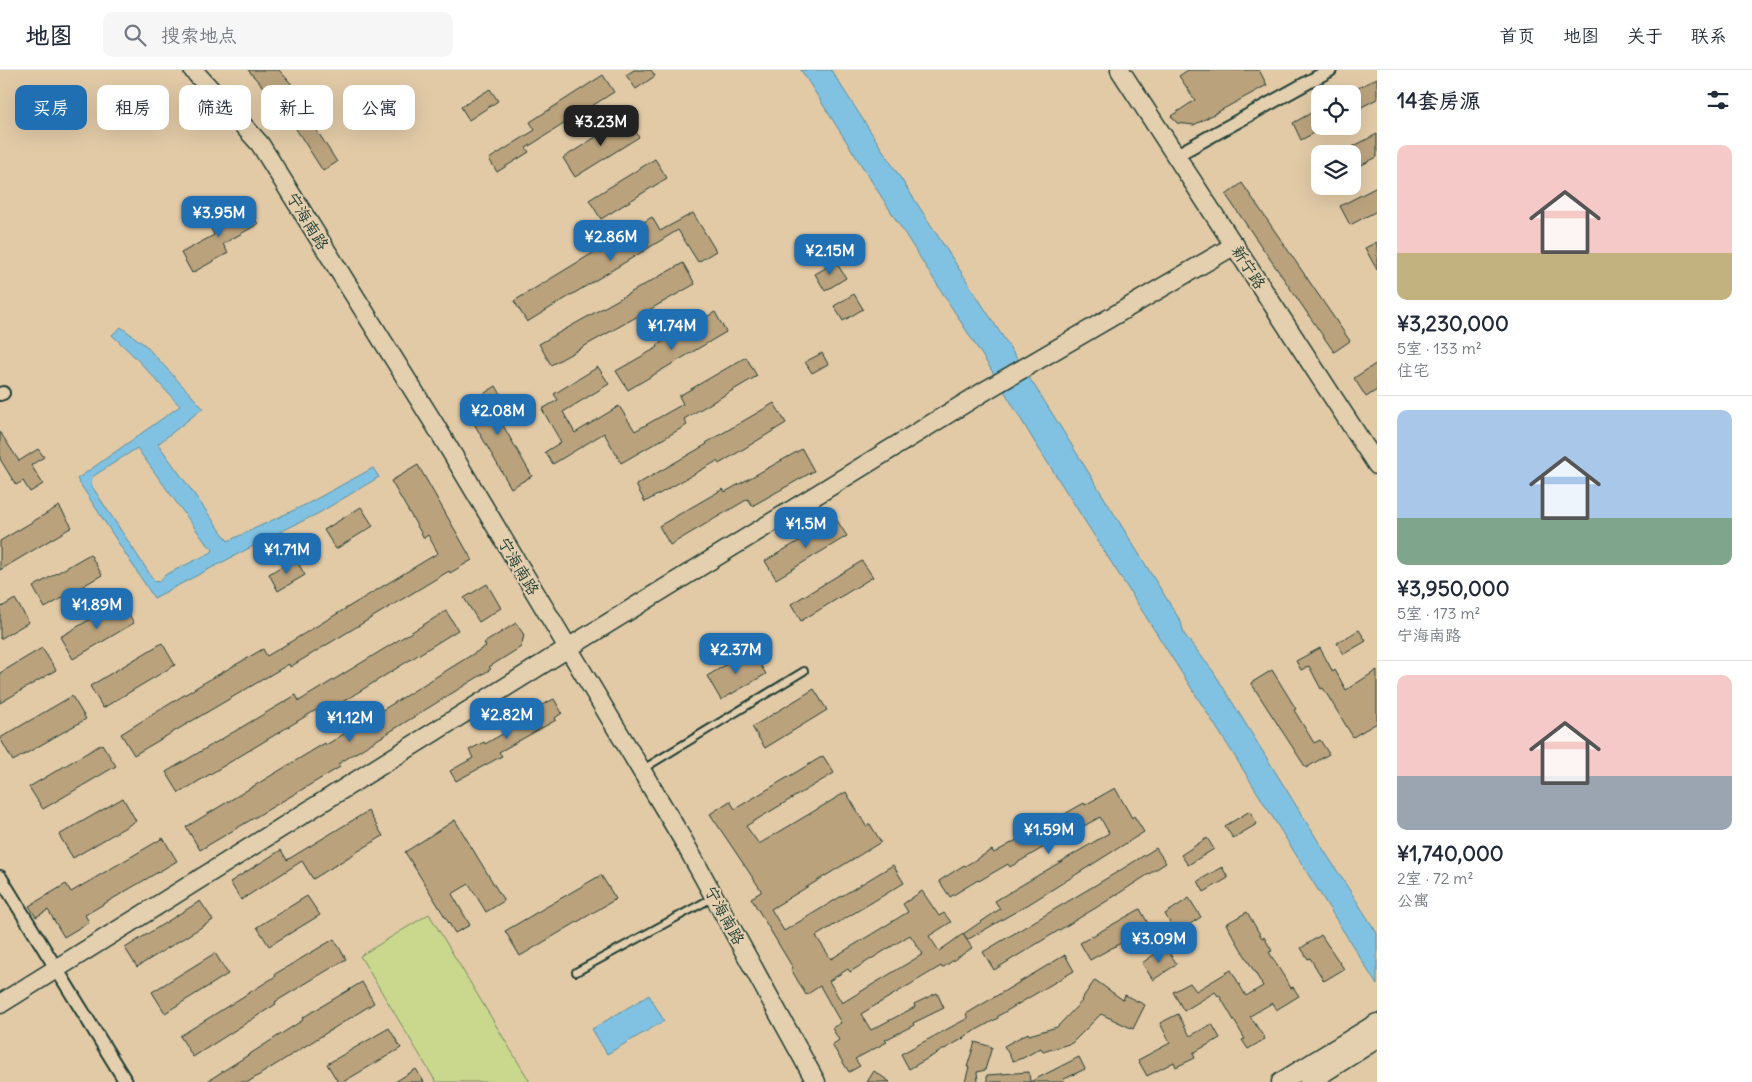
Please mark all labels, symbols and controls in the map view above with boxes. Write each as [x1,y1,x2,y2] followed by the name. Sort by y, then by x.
[103,12,453,57] search box
[25,20,73,50] text: 地图
[121,21,149,49] icon: search
[161,23,237,47] text: 搜索地点
[1499,24,1535,47] text: 首页
[1563,24,1599,47] text: 地图
[1627,24,1663,47] text: 关于
[1691,24,1727,47] text: 联系
[15,85,87,130] chip: 买房
[97,85,169,130] chip: 租房
[179,85,251,130] chip: 筛选
[261,85,333,130] chip: 新上
[343,85,415,130] chip: 公寓
[1311,85,1361,195] map controls
[1311,85,1361,135] button: locate
[1704,86,1732,114] icon: filters
[1397,87,1480,114] text: 14套房源
[560,104,642,147] pin: ¥3.23M
[575,111,627,131] text: ¥3.23M
[1311,145,1361,195] button: layers
[1520,177,1610,267] icon: home
[283,189,333,253] street label: 宁海南路
[178,196,260,238] pin: ¥3.95M
[192,202,246,222] text: ¥3.95M
[570,220,652,262] pin: ¥2.86M
[585,226,637,246] text: ¥2.86M
[789,234,871,276] pin: ¥2.15M
[805,240,855,260] text: ¥2.15M
[1228,241,1270,293] street label: 新宁路
[631,308,713,351] pin: ¥1.74M
[1397,310,1509,337] text: ¥3,230,000
[648,315,696,335] text: ¥1.74M
[1397,338,1482,358] text: 5室 · 133 m²
[1397,360,1429,380] text: 住宅
[457,394,539,436] pin: ¥2.08M
[471,400,525,420] text: ¥2.08M
[1520,443,1610,533] icon: home
[771,506,841,549] pin: ¥1.5M
[785,513,827,533] text: ¥1.5M
[246,532,328,575] pin: ¥1.71M
[494,533,544,599] street label: 宁海南路
[264,539,310,559] text: ¥1.71M
[1397,575,1509,602] text: ¥3,950,000
[56,588,138,630] pin: ¥1.89M
[72,594,122,614] text: ¥1.89M
[1397,603,1480,623] text: 5室 · 173 m²
[1397,625,1461,645] text: 宁海南路
[695,632,777,675] pin: ¥2.37M
[710,639,762,659] text: ¥2.37M
[466,698,548,740] pin: ¥2.82M
[309,700,391,743] pin: ¥1.12M
[481,704,533,724] text: ¥2.82M
[327,707,373,727] text: ¥1.12M
[1520,708,1610,798] icon: home
[1008,812,1090,855] pin: ¥1.59M
[1024,819,1074,839] text: ¥1.59M
[1397,840,1504,867] text: ¥1,740,000
[1397,868,1473,888] text: 2室 · 72 m²
[701,882,749,948] street label: 宁海南路
[1397,890,1429,910] text: 公寓
[1118,922,1200,964] pin: ¥3.09M
[1132,928,1186,948] text: ¥3.09M

